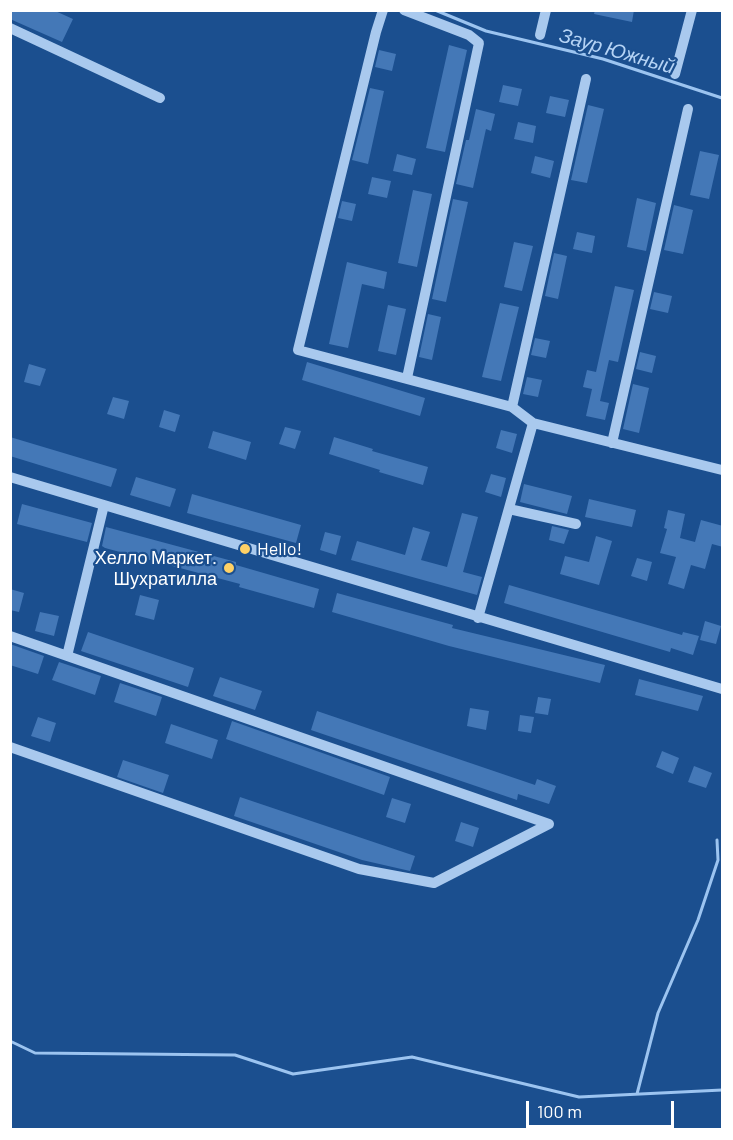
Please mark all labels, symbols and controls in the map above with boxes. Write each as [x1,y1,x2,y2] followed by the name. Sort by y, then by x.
[557,23,677,79] water label: Заур Южный
[257,538,302,560] place label: Hello!
[238,542,252,556] marker: Hello!
[95,547,217,590] place label: Хелло Маркет. Шухратилла
[222,561,236,575] marker: Хелло Маркет. Шухратилла
[529,1089,678,1127] scale bar
[537,1100,582,1122] text: 100 m

